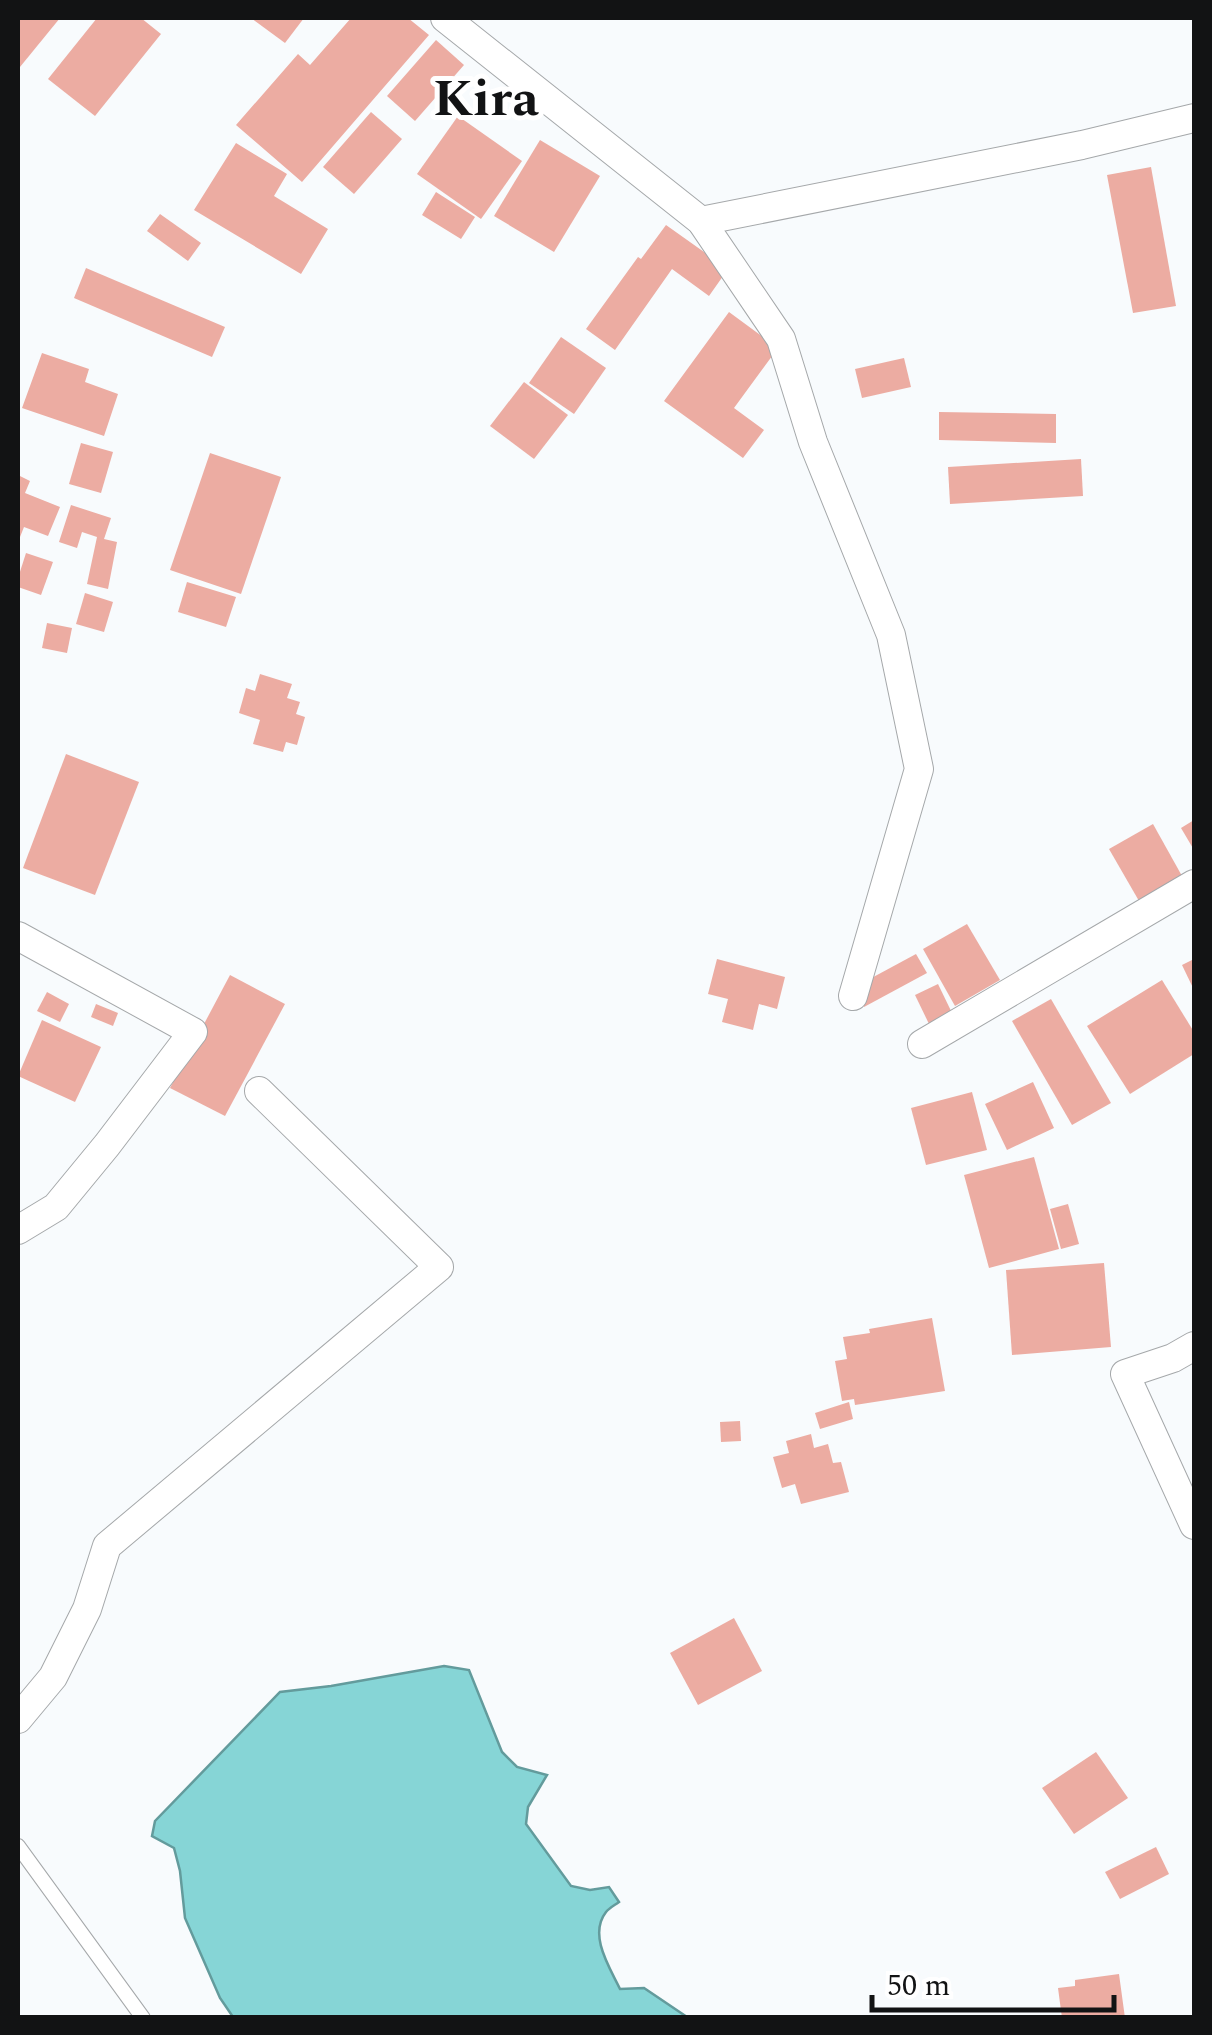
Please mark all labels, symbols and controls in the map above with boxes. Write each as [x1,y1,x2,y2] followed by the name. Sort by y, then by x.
[433,60,539,139] district label: Kira
[872,1950,1114,2012] scale bar
[887,1963,950,2009] text: 50 m

